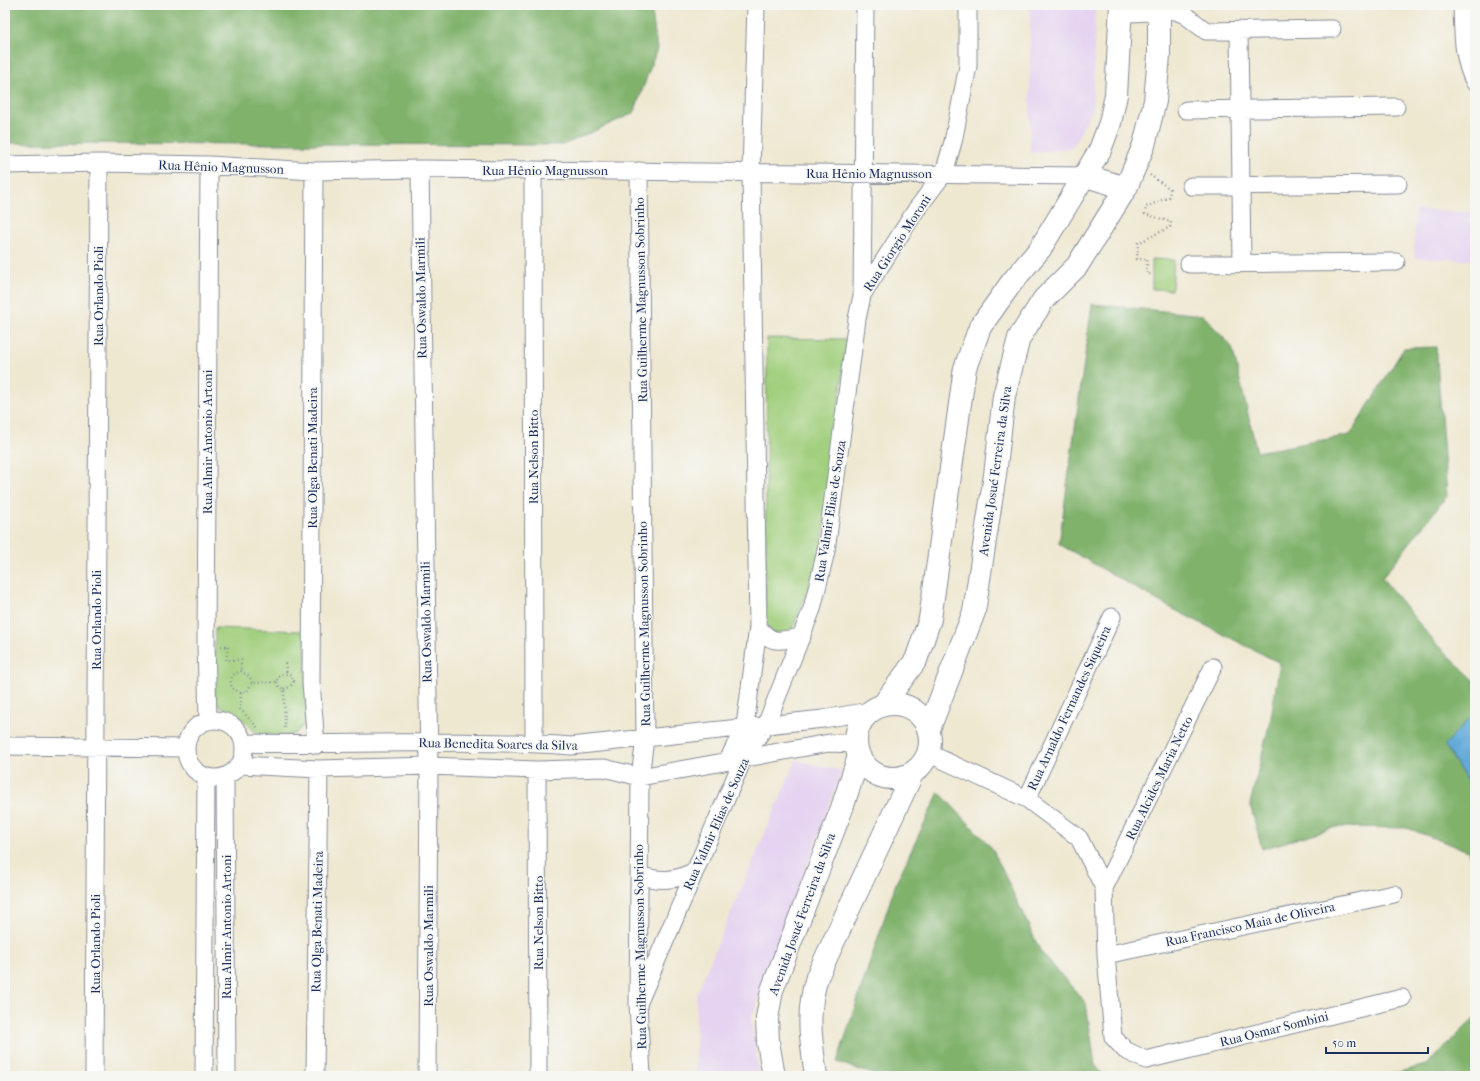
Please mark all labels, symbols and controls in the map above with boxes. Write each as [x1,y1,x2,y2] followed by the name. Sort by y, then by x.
[158,157,285,177] street label: Rua Hênio Magnusson
[482,163,608,178] street label: Rua Hênio Magnusson
[806,166,932,181] street label: Rua Hênio Magnusson
[860,192,934,294] street label: Rua Giorgio Moroni
[632,197,650,403] street label: Rua Guilherme Magnusson Sobrinho
[412,237,430,359] street label: Rua Oswaldo Marmili
[91,246,106,346] street label: Rua Orlando Pioli
[200,370,215,514] street label: Rua Almir Antonio Artoni
[975,384,1015,558] street label: Avenida Josué Ferreira da Silva
[305,386,320,529] street label: Rua Olga Benati Madeira
[526,409,541,504] street label: Rua Nelson Bitto
[811,438,849,583] street label: Rua Valmir Elias de Souza
[635,521,653,727] street label: Rua Guilherme Magnusson Sobrinho
[417,561,435,683] street label: Rua Oswaldo Marmili
[89,570,104,670] street label: Rua Orlando Pioli
[1024,622,1114,793] street label: Rua Arnaldo Fernandes Siqueira
[1122,713,1196,842] street label: Rua Alcides Maria Netto
[418,735,579,753] street label: Rua Benedita Soares da Silva
[680,755,752,892] street label: Rua Valmir Elias de Souza
[765,830,839,998] street label: Avenida Josué Ferreira da Silva
[631,844,649,1050] street label: Rua Guilherme Magnusson Sobrinho
[308,850,326,993] street label: Rua Olga Benati Madeira
[219,855,234,999] street label: Rua Almir Antonio Artoni
[531,875,546,970] street label: Rua Nelson Bitto
[421,885,436,1007] street label: Rua Oswaldo Marmili
[88,894,103,994] street label: Rua Orlando Pioli
[1164,898,1337,949] street label: Rua Francisco Maia de Oliveira
[1218,1008,1330,1050] street label: Rua Osmar Sombini
[1326,1029,1428,1055] scale bar
[1332,1036,1356,1050] text: 50 m

